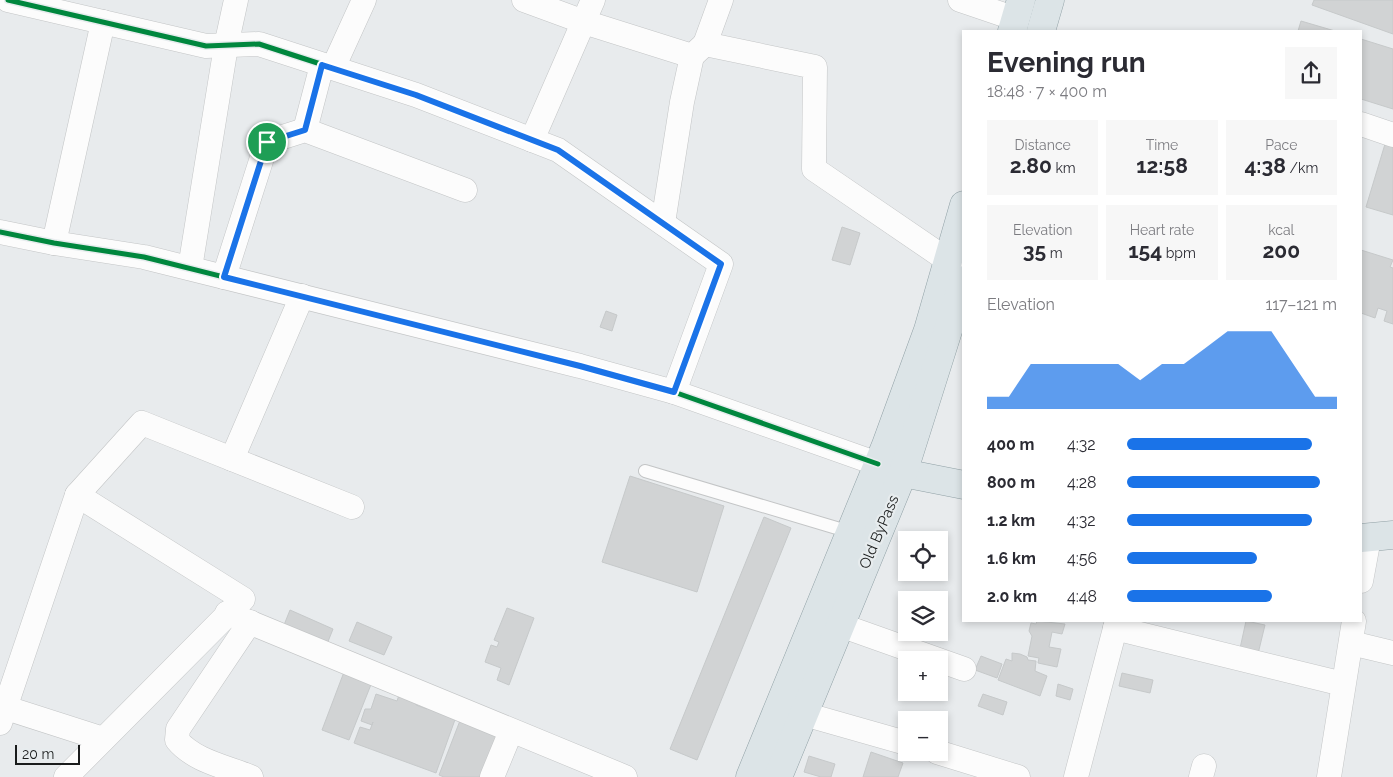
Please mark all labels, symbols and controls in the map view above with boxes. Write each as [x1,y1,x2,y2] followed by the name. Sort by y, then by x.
[987,46,1146,79] text: Evening run
[1285,47,1337,99] button: share
[987,82,1107,101] text: 18:48 · 7 × 400 m
[246,121,288,163] pin
[253,128,281,156] icon: arrive
[1015,137,1071,153] text: Distance
[1146,137,1178,153] text: Time
[1265,137,1297,153] text: Pace
[1010,153,1052,178] text: 2.80
[1136,153,1188,178] text: 12:58
[1244,153,1286,178] text: 4:38
[1052,160,1076,176] text: km
[1286,160,1318,176] text: /km
[1013,222,1072,238] text: Elevation
[1130,222,1194,238] text: Heart rate
[1268,222,1294,238] text: kcal
[1023,238,1046,263] text: 35
[1128,238,1162,263] text: 154
[1263,238,1300,263] text: 200
[1046,245,1063,261] text: m
[1162,245,1196,261] text: bpm
[987,295,1055,314] text: Elevation
[1265,295,1337,314] text: 117–121 m
[987,435,1035,454] text: 400 m
[1067,435,1096,454] text: 4:32
[987,473,1035,492] text: 800 m
[1067,473,1097,492] text: 4:28
[855,492,903,572] street label: Old ByPass
[987,511,1035,530] text: 1.2 km
[1067,511,1096,530] text: 4:32
[898,531,948,761] map controls
[898,531,948,581] button: locate
[987,549,1036,568] text: 1.6 km
[1067,549,1097,568] text: 4:56
[987,587,1037,606] text: 2.0 km
[1067,587,1097,606] text: 4:48
[898,591,948,641] button: layers
[898,651,948,701] button: +
[898,711,948,761] button: −
[15,742,80,765] scale bar
[22,746,54,762] text: 20 m

